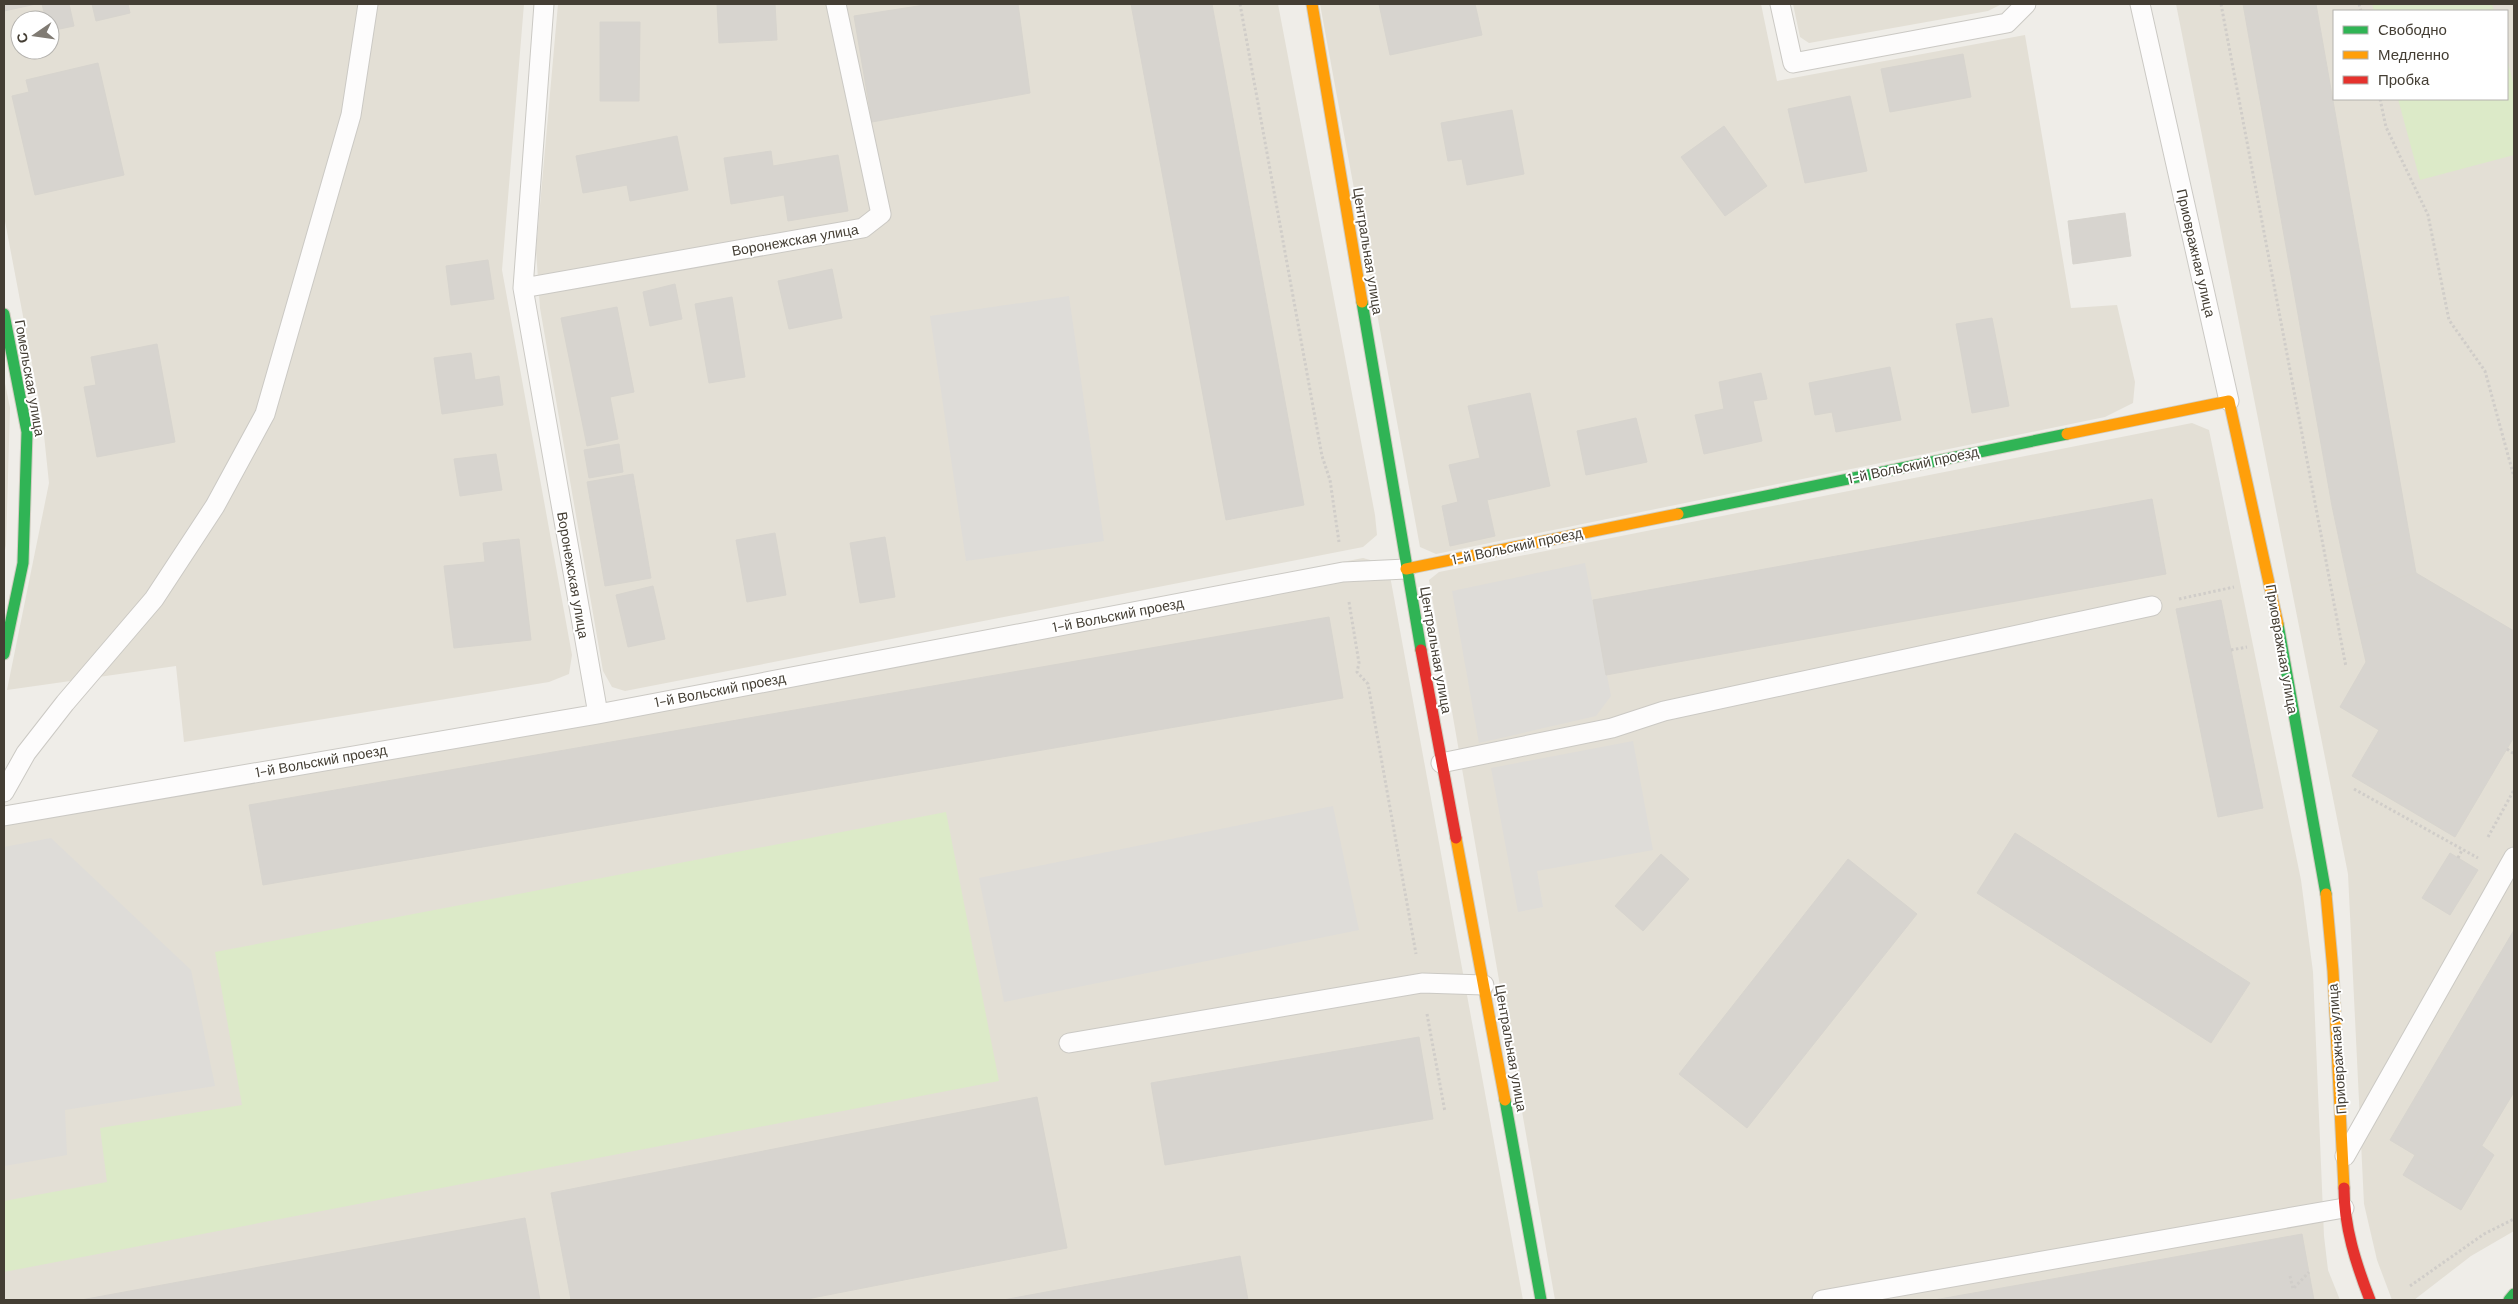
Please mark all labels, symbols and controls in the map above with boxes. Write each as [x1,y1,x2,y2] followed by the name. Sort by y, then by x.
[10,10,60,60] north arrow
[2333,10,2508,100] legend
[2378,20,2447,40] text: Свободно
[12,31,32,45] text: С
[2378,45,2449,65] text: Медленно
[2378,70,2430,90] text: Пробка
[1349,186,1387,316] street label: Центральная улица
[2172,187,2220,319] street label: Приовражная улица
[730,220,860,260] street label: Воронежская улица
[11,318,49,438] street label: Гомельская улица
[1846,442,1980,488] street label: 1-й Вольский проезд
[553,510,593,640] street label: Воронежская улица
[1450,523,1584,569] street label: 1-й Вольский проезд
[2262,583,2302,715] street label: Приовражная улица
[1416,585,1456,715] street label: Центральная улица
[1051,593,1185,637] street label: 1-й Вольский проезд
[653,668,787,712] street label: 1-й Вольский проезд
[254,741,388,781] street label: 1-й Вольский проезд
[1491,983,1531,1113] street label: Центральная улица
[2323,983,2351,1115] street label: Приовражная улица

